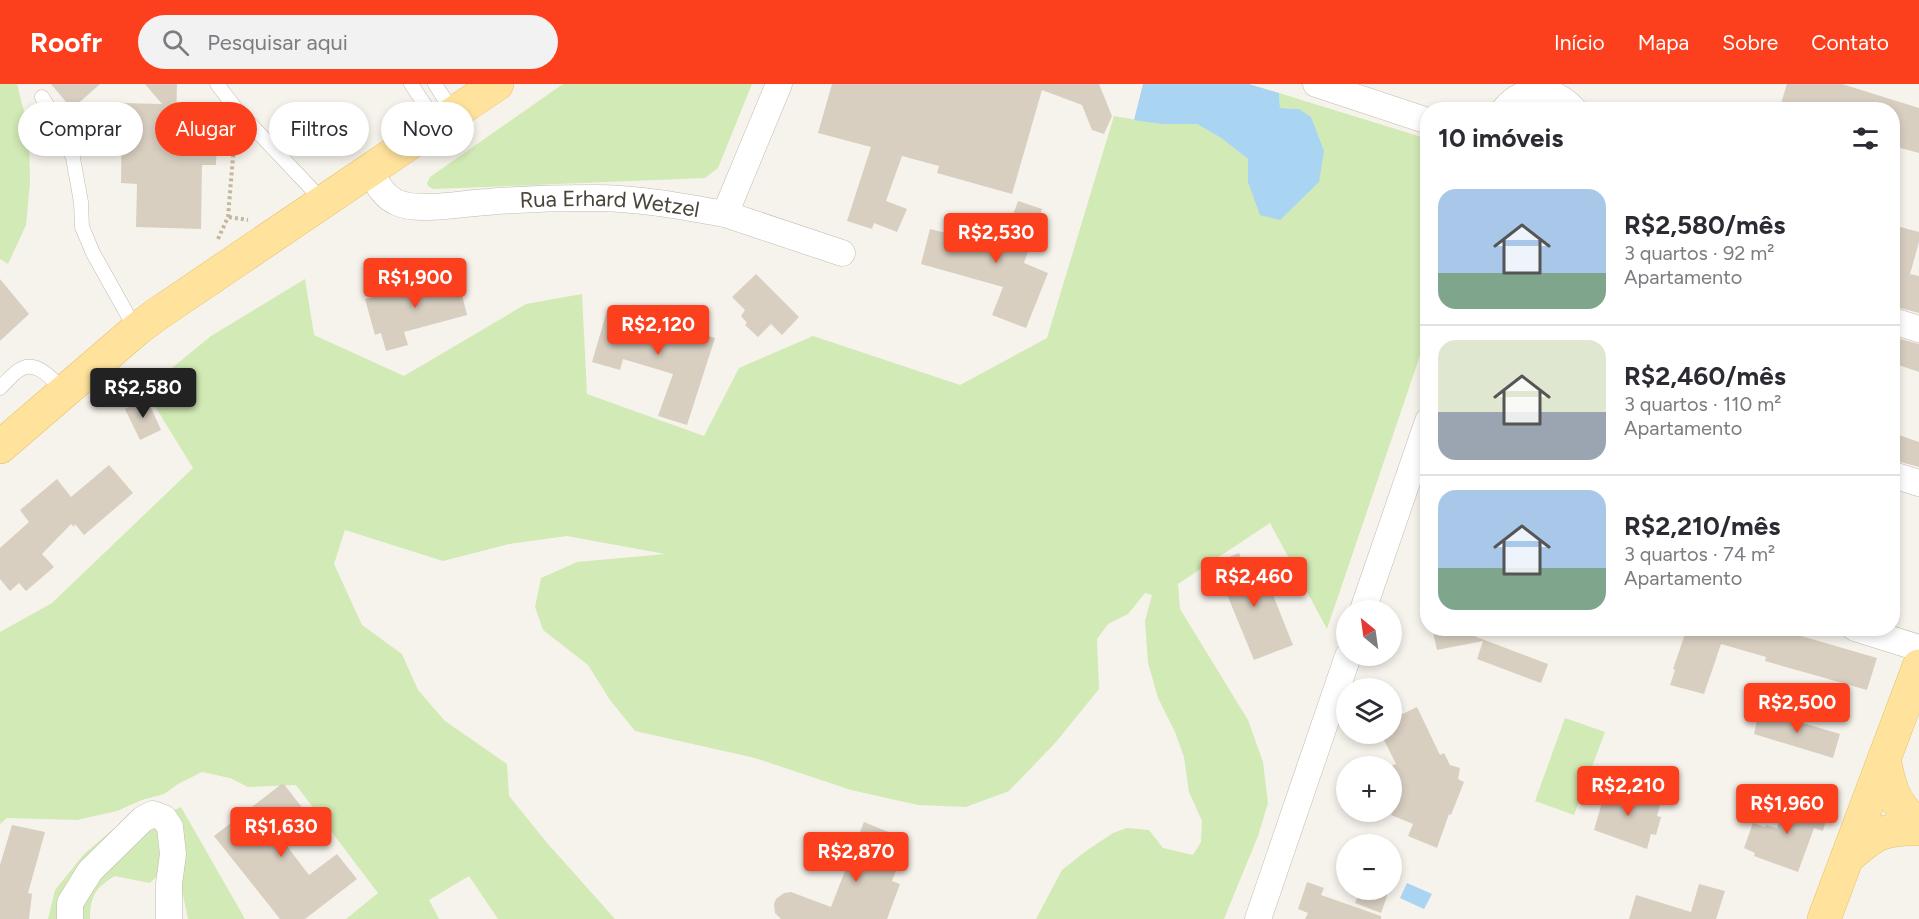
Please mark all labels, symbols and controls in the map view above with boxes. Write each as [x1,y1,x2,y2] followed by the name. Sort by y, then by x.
[138,15,558,69] search box
[30,25,102,59] text: Roofr
[159,26,192,59] icon: search
[207,29,348,56] text: Pesquisar aqui
[1554,30,1605,55] text: Início
[1638,30,1689,55] text: Mapa
[1722,30,1778,55] text: Sobre
[1811,30,1889,55] text: Contato
[18,102,143,156] chip: Comprar
[155,102,257,156] chip: Alugar
[269,102,369,156] chip: Filtros
[381,102,474,156] chip: Novo
[1438,122,1563,154] text: 10 imóveis
[1849,122,1882,155] icon: filters
[519,184,702,223] street label: Rua Erhard Wetzel
[1624,209,1785,241] text: R$2,580/mês
[941,213,1051,264] pin: R$2,530
[1486,213,1558,285] icon: home
[958,220,1034,244] text: R$2,530
[1624,241,1775,265] text: 3 quartos · 92 m²
[360,258,470,309] pin: R$1,900
[377,265,453,289] text: R$1,900
[1624,265,1742,289] text: Apartamento
[603,305,713,356] pin: R$2,120
[621,312,695,336] text: R$2,120
[1624,360,1786,392] text: R$2,460/mês
[1486,364,1558,436] icon: home
[88,368,198,419] pin: R$2,580
[104,375,182,399] text: R$2,580
[1624,392,1781,416] text: 3 quartos · 110 m²
[1624,416,1742,440] text: Apartamento
[1624,510,1780,542] text: R$2,210/mês
[1486,514,1558,586] icon: home
[1624,542,1775,566] text: 3 quartos · 74 m²
[1199,557,1309,608] pin: R$2,460
[1215,564,1293,588] text: R$2,460
[1624,566,1742,590] text: Apartamento
[1336,600,1402,666] north arrow
[1336,600,1402,900] map controls
[1336,678,1402,744] button: layers
[1742,683,1852,734] pin: R$2,500
[1758,690,1836,714] text: R$2,500
[1336,756,1402,822] button: +
[1573,766,1683,817] pin: R$2,210
[1591,773,1665,797] text: R$2,210
[1732,784,1842,835] pin: R$1,960
[1750,791,1824,815] text: R$1,960
[226,807,336,858] pin: R$1,630
[244,814,318,838] text: R$1,630
[801,832,911,883] pin: R$2,870
[1336,834,1402,900] button: −
[817,839,895,863] text: R$2,870

